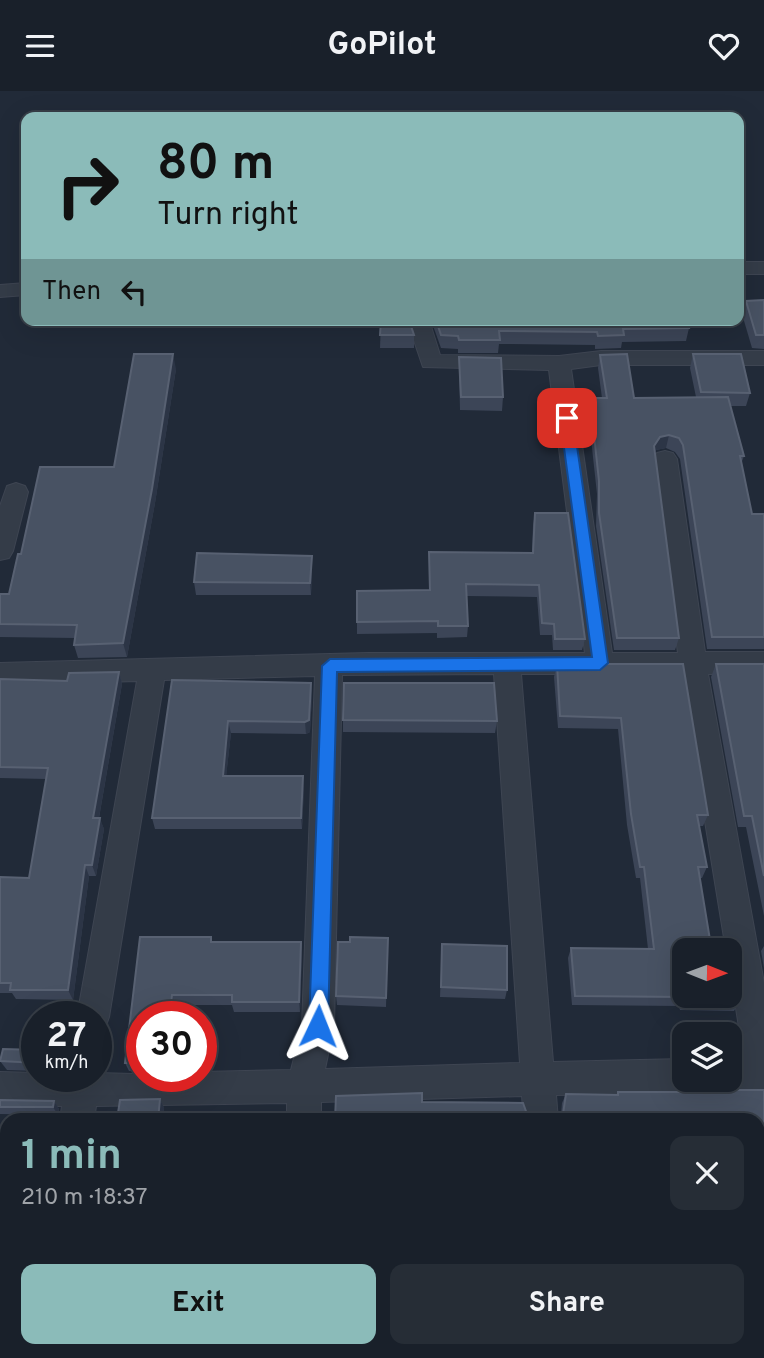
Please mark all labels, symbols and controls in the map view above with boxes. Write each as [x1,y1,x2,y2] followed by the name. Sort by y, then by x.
[327,26,437,66] text: GoPilot
[21,27,59,65] icon: menu
[705,27,743,65] icon: heart
[157,135,274,197] text: 80 m
[42,140,133,231] icon: right
[157,196,299,236] text: Turn right
[115,273,153,311] icon: left
[42,276,101,309] text: Then
[537,388,597,448] pin
[548,399,586,437] icon: arrive
[672,938,742,1008] north arrow
[672,938,742,1092] map controls
[281,989,355,1063] position arrow
[126,1001,217,1092] speed limit sign: 30
[47,1015,86,1059] text: 27
[672,1022,742,1092] button: layers
[45,1052,88,1075] text: km/h
[21,1131,122,1184] text: 1 min
[670,1136,744,1210] button: close
[21,1184,148,1213] text: 210 m · 18:37
[21,1264,376,1344] button: Exit
[390,1264,744,1344] button: Share

